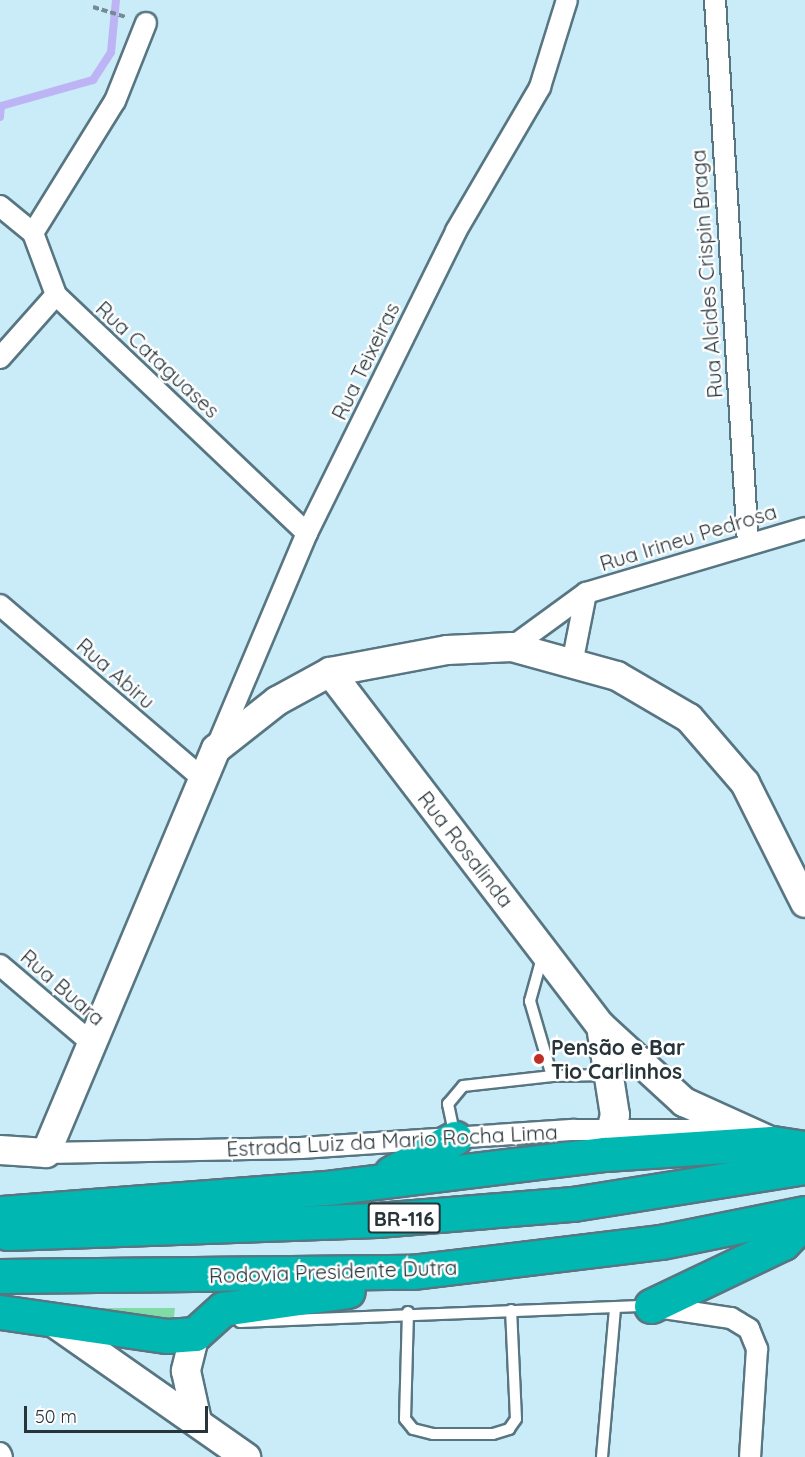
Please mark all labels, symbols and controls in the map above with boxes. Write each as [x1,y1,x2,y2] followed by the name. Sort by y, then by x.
[685,149,727,399] street label: Rua Alcides Crispin Braga
[91,295,225,423] street label: Rua Cataguases
[326,298,404,424] street label: Rua Teixeiras
[596,498,780,576] street label: Rua Irineu Pedrosa
[72,632,160,714] street label: Rua Abiru
[413,786,519,912] street label: Rua Rosalinda
[16,944,110,1030] street label: Rua Buara
[551,1034,685,1084] place label: Pensão e Bar Tio Carlinhos
[532,1052,546,1066] marker: Pensão e Bar Tio Carlinhos
[226,1119,558,1161] street label: Estrada Luiz da Mario Rocha Lima
[366,1201,442,1235] road number: BR-116
[208,1254,458,1288] street label: Rodovia Presidente Dutra
[27,1394,212,1432] scale bar
[35,1405,77,1428] text: 50 m

